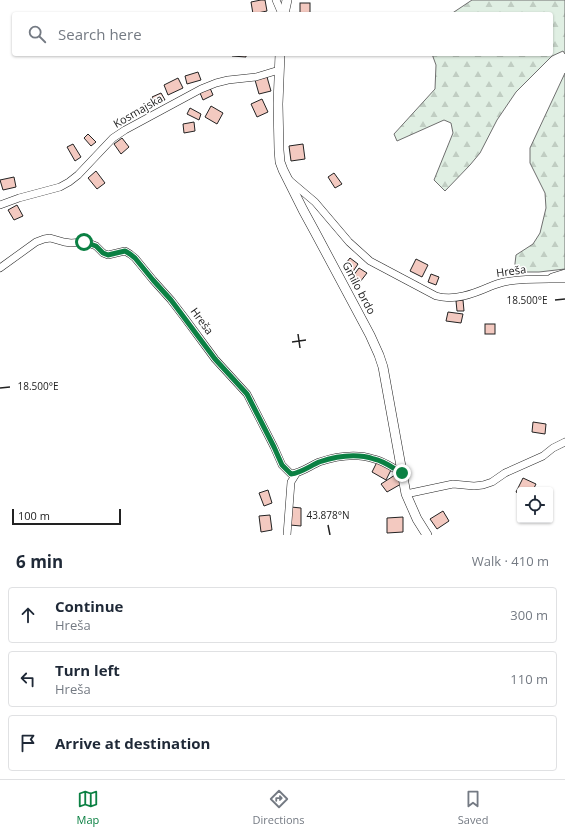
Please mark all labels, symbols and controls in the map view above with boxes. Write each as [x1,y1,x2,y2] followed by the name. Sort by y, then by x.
[12,12,553,56] search box
[26,23,48,45] icon: search
[58,24,142,44] text: Search here
[110,90,165,131] street label: Kosmajska
[75,233,93,251] route start
[339,259,380,317] street label: Gmilo brdo
[495,261,527,280] street label: Hreša
[506,293,548,307] text: 18.500°E
[187,304,217,337] street label: Hreša
[17,379,59,393] text: 18.500°E
[393,464,411,482] route end
[517,487,553,523] map controls
[517,487,553,523] button: locate
[12,507,121,526] scale bar
[18,508,50,523] text: 100 m
[306,508,350,522] text: 43.878°N
[16,550,63,573] text: 6 min
[472,552,549,570] text: Walk · 410 m
[55,596,123,616] text: Continue
[17,604,39,626] icon: ahead
[510,606,548,624] text: 300 m
[55,616,91,634] text: Hreša
[55,660,120,680] text: Turn left
[17,668,39,690] icon: left
[510,670,548,688] text: 110 m
[55,680,91,698] text: Hreša
[17,732,39,754] icon: arrive
[55,733,210,753] text: Arrive at destination
[77,788,99,827] tab: Map
[253,788,305,827] tab: Directions
[458,788,488,827] tab: Saved

